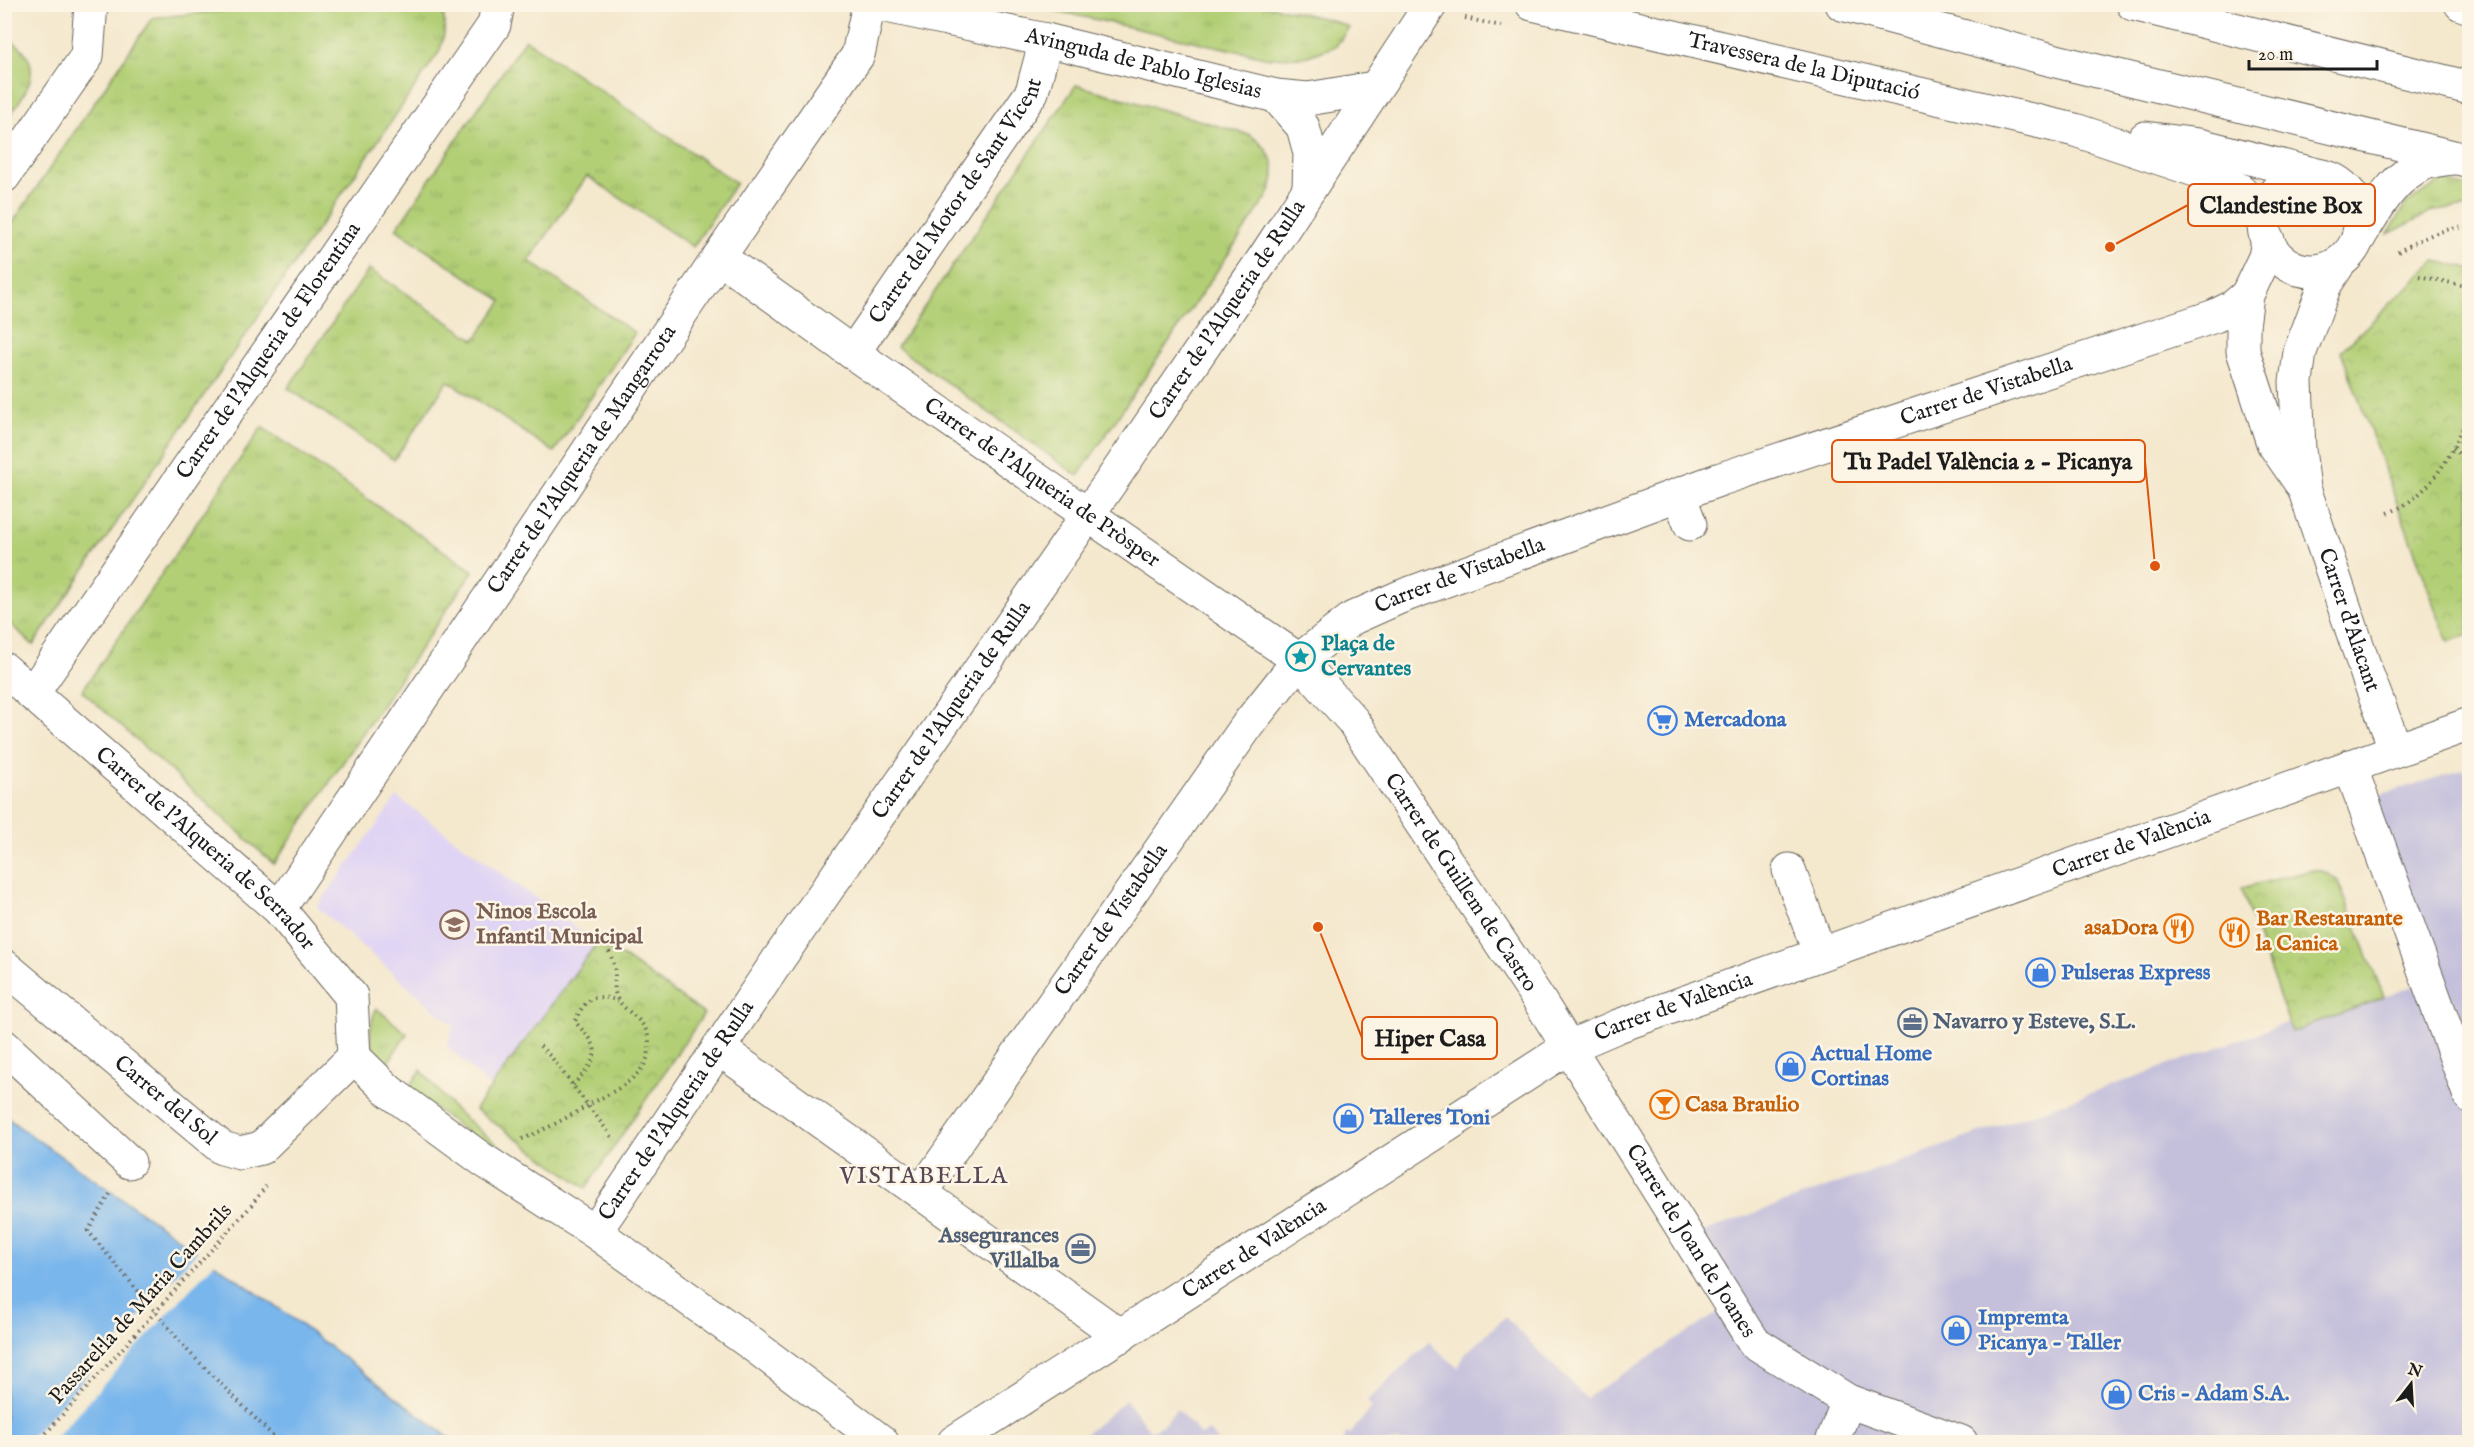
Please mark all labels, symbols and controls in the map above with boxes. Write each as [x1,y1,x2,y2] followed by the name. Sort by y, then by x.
[1022,22,1265,106] street label: Avinguda de Pablo Iglesias
[1685,27,1923,108] street label: Travessera de la Diputació
[2249,33,2376,71] scale bar
[2258,44,2293,67] text: 20 m
[863,75,1049,330] street label: Carrer del Motor de Sant Vicent
[2188,184,2375,226] callout: Clandestine Box
[2199,191,2363,222] text: Clandestine Box
[1143,194,1312,426] street label: Carrer de l'Alqueria de Rulla
[170,216,368,485] street label: Carrer de l'Alqueria de Florentina
[481,319,683,600] street label: Carrer de l'Alqueria de Mangarrota
[1897,350,2077,433] street label: Carrer de Vistabella
[918,392,1165,574] street label: Carrer de l'Alqueria de Pròsper
[1832,440,2145,482] callout: Tu Padel València 2 - Picanya
[1843,447,2133,478] text: Tu Padel València 2 - Picanya
[1370,531,1549,620] street label: Carrer de Vistabella
[2311,545,2387,696] street label: Carrer d'Alacant
[866,595,1038,825] street label: Carrer de l'Alqueria de Rulla
[1321,630,1411,683] place label: Plaça de Cervantes
[1284,641,1316,673] place icon: Plaça de Cervantes
[1647,704,1679,736] supermarket icon: Mercadona
[1684,706,1787,734] place label: Mercadona
[89,741,321,956] street label: Carrer de l'Alqueria de Serrador
[1378,768,1544,997] street label: Carrer de Guillem de Castro
[2048,803,2215,885] street label: Carrer de València
[1049,838,1175,1002] street label: Carrer de Vistabella
[475,898,644,951] place label: Ninos Escola Infantil Municipal
[2255,905,2403,958] place label: Bar Restaurante la Canica
[439,909,471,941] school or university icon: Ninos Escola Infantil Municipal
[2163,912,2195,944] restaurant icon: asaDora
[2084,914,2158,942] place label: asaDora
[2219,916,2251,948] restaurant icon: Bar Restaurante la Canica
[2024,957,2056,989] shop icon: Pulseras Express
[2061,959,2211,987] place label: Pulseras Express
[1590,965,1757,1048] street label: Carrer de València
[592,995,761,1227] street label: Carrer de l'Alqueria de Rulla
[1896,1006,1928,1038] office icon: Navarro y Esteve, S.L.
[1932,1008,2136,1036] place label: Navarro y Esteve, S.L.
[1362,1017,1497,1059] callout: Hiper Casa
[1374,1024,1486,1055] text: Hiper Casa
[1810,1040,1932,1093] place label: Actual Home Cortinas
[108,1049,223,1152] street label: Carrer del Sol
[1774,1051,1806,1083] shop icon: Actual Home Cortinas
[1648,1089,1680,1121] bar icon: Casa Braulio
[1685,1091,1800,1119] place label: Casa Braulio
[1333,1102,1365,1134] shop icon: Talleres Toni
[1369,1104,1490,1132] place label: Talleres Toni
[1619,1139,1762,1343] street label: Carrer de Joan de Joanes
[838,1161,1009,1192] district label: VISTABELLA
[1177,1192,1332,1306] street label: Carrer de València
[43,1198,239,1410] street label: Passarel·la de Maria Cambrils
[938,1222,1059,1275] place label: Assegurances Villalba
[1064,1233,1096,1265] office icon: Assegurances Villalba
[1978,1304,2122,1357] place label: Impremta Picanya - Taller
[1941,1315,1973,1347] shop icon: Impremta Picanya - Taller
[2381,1354,2441,1414] north arrow
[2404,1360,2424,1383] text: N
[2101,1378,2133,1410] shop icon: Cris - Adam S.A.
[2138,1380,2290,1408] place label: Cris - Adam S.A.

